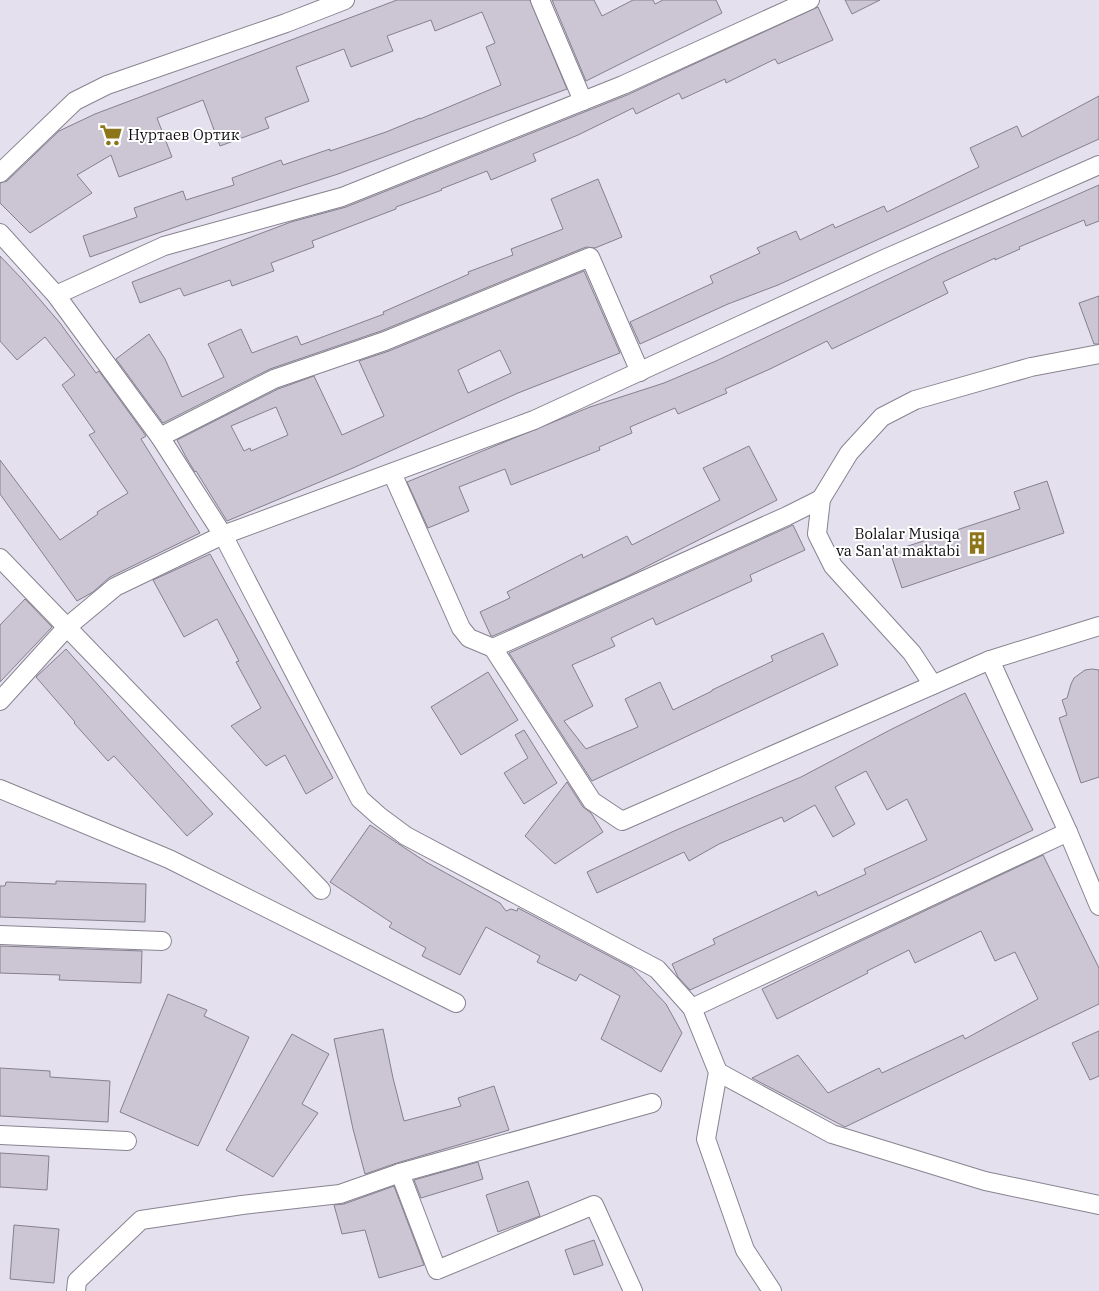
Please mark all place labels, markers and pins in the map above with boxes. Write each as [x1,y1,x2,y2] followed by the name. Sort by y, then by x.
[98,122,124,148] supermarket icon: Нуртаев Ортик
[128,125,240,144] place label: Нуртаев Ортик
[836,524,960,560] place label: Bolalar Musiqa va San'at maktabi
[964,530,990,556] building icon: Bolalar Musiqa va San'at maktabi

